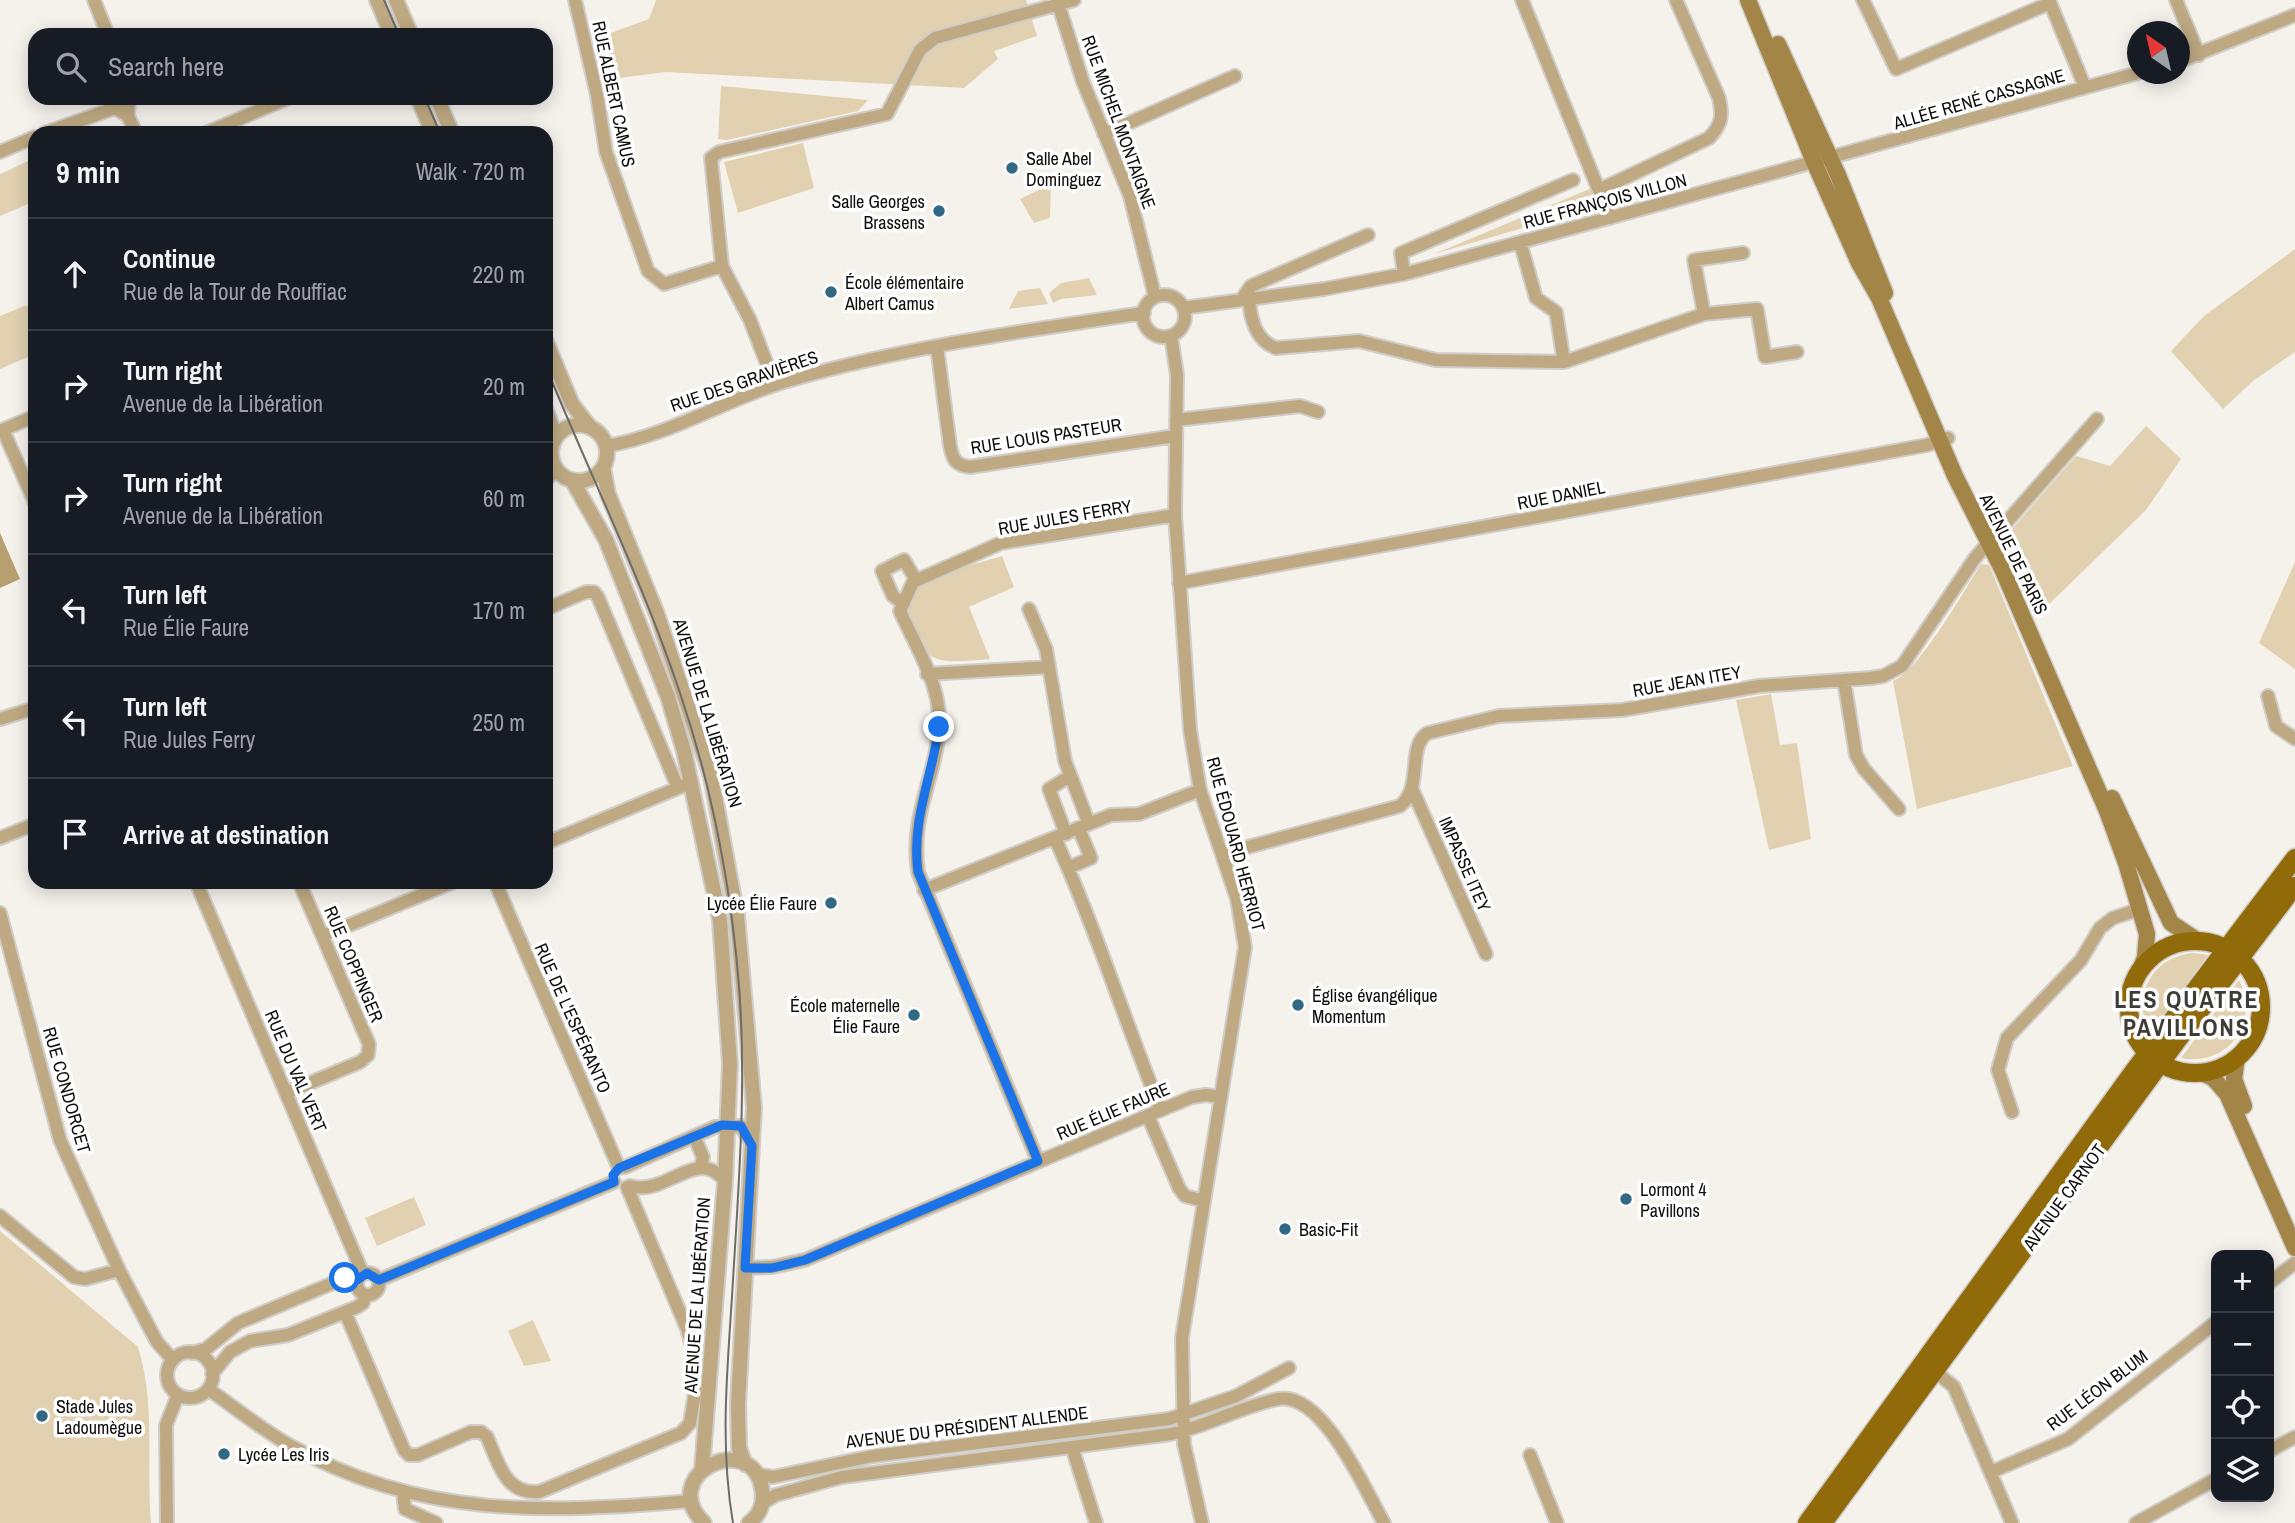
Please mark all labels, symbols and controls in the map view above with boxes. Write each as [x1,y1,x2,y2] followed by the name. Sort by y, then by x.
[586,19,642,170] street label: RUE ALBERT CAMUS
[2127,21,2190,84] north arrow
[28,28,553,105] search box
[1076,32,1162,212] street label: RUE MICHEL MONTAIGNE
[52,48,90,86] icon: search
[108,49,224,84] text: Search here
[1889,63,2068,136] street label: ALLÉE RENÉ CASSAGNE
[1026,146,1101,192] place label: Salle Abel Dominguez
[56,152,120,192] text: 9 min
[416,156,525,187] text: Walk · 720 m
[1004,160,1020,176] marker: Salle Abel Dominguez
[1521,167,1689,235] street label: RUE FRANÇOIS VILLON
[831,189,925,235] place label: Salle Georges Brassens
[931,203,947,219] marker: Salle Georges Brassens
[123,241,215,276] text: Continue
[56,255,94,293] icon: ahead
[473,259,525,290] text: 220 m
[844,270,964,316] place label: École élémentaire Albert Camus
[123,276,347,307] text: Rue de la Tour de Rouffiac
[823,284,839,300] marker: École élémentaire Albert Camus
[667,344,821,418] street label: RUE DES GRAVIÈRES
[123,353,222,388] text: Turn right
[56,367,94,405] icon: right
[483,371,525,402] text: 20 m
[123,388,323,419] text: Avenue de la Libération
[969,412,1123,460] street label: RUE LOUIS PASTEUR
[123,465,222,500] text: Turn right
[1515,474,1607,516] street label: RUE DANIEL
[56,479,94,517] icon: right
[483,483,525,514] text: 60 m
[1973,489,2054,619] street label: AVENUE DE PARIS
[996,493,1134,541] street label: RUE JULES FERRY
[123,500,323,531] text: Avenue de la Libération
[123,577,207,612] text: Turn left
[56,591,94,629] icon: left
[473,595,525,626] text: 170 m
[123,612,249,643] text: Rue Élie Faure
[667,614,749,811] street label: AVENUE DE LA LIBÉRATION
[1631,659,1743,703] street label: RUE JEAN ITEY
[123,689,207,724] text: Turn left
[56,703,94,741] icon: left
[473,707,525,738] text: 250 m
[923,711,954,742] route end
[123,724,255,755] text: Rue Jules Ferry
[1201,754,1271,934] street label: RUE ÉDOUARD HERRIOT
[1433,813,1497,916] street label: IMPASSE ITEY
[56,815,94,853] icon: arrive
[123,817,329,852] text: Arrive at destination
[707,891,817,916] place label: Lycée Élie Faure
[823,895,839,911] marker: Lycée Élie Faure
[318,902,390,1026] street label: RUE COPPINGER
[529,939,617,1097] street label: RUE DE L'ESPÉRANTO
[1312,983,1438,1029] place label: Église évangélique Momentum
[2114,983,2260,1043] district label: LES QUATRE PAVILLONS
[790,993,900,1039] place label: École maternelle Élie Faure
[1290,997,1306,1013] marker: Église évangélique Momentum
[259,1006,333,1136] street label: RUE DU VAL VERT
[906,1007,922,1023] marker: École maternelle Élie Faure
[37,1024,97,1156] street label: RUE CONDORCET
[1053,1076,1173,1146] street label: RUE ÉLIE FAURE
[2016,1139,2111,1256] street label: AVENUE CARNOT
[1640,1177,1706,1223] place label: Lormont 4 Pavillons
[1618,1191,1634,1207] marker: Lormont 4 Pavillons
[678,1196,716,1395] street label: AVENUE DE LA LIBÉRATION
[1299,1217,1358,1242] place label: Basic-Fit
[1277,1221,1293,1237] marker: Basic-Fit
[2211,1250,2274,1502] map controls
[2211,1250,2274,1313] button: +
[329,1262,360,1293] route start
[2211,1313,2274,1376] button: −
[2041,1344,2153,1436] street label: RUE LÉON BLUM
[2211,1376,2274,1439] button: locate
[56,1394,142,1440] place label: Stade Jules Ladoumègue
[843,1400,1090,1454] street label: AVENUE DU PRÉSIDENT ALLENDE
[34,1408,50,1424] marker: Stade Jules Ladoumègue
[2211,1439,2274,1502] button: layers
[238,1442,329,1467] place label: Lycée Les Iris
[216,1446,232,1462] marker: Lycée Les Iris

